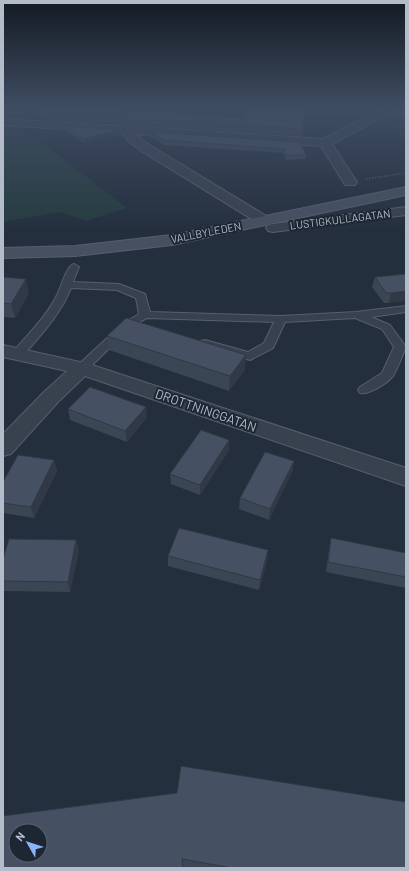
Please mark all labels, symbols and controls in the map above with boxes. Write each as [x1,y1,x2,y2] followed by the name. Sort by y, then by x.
[289,206,391,232] street label: LUSTIGKULLAGATAN
[170,219,242,245] street label: VALLBYLEDEN
[153,385,259,435] street label: DROTTNINGGATAN
[8,823,48,863] north arrow
[12,829,27,843] text: N

